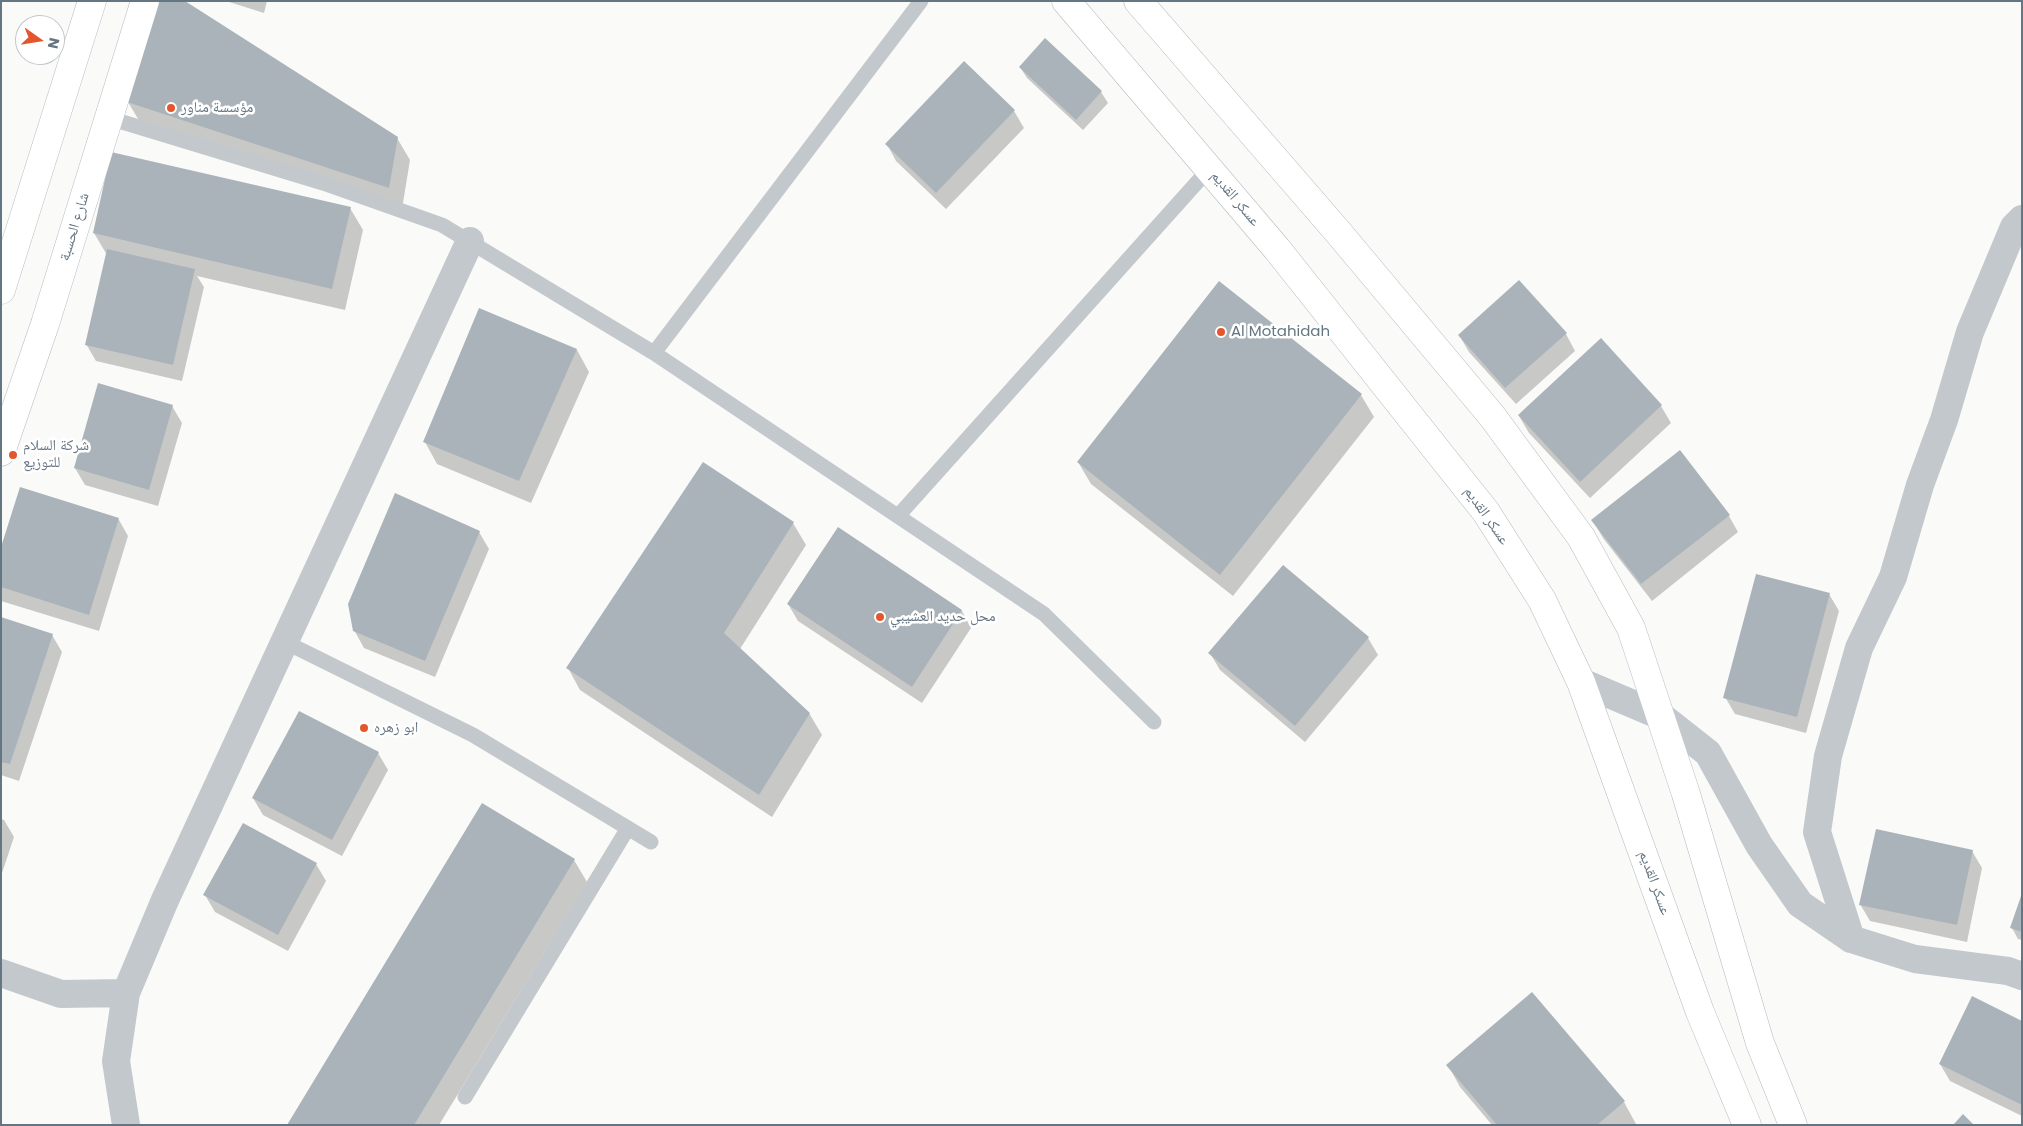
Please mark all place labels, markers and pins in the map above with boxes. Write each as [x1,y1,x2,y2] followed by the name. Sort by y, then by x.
[181,99,253,117] place label: مؤسسة مناور
[165,102,177,114] marker: مؤسسة مناور
[1231,323,1330,341] place label: Al Motahidah
[1215,326,1227,338] marker: Al Motahidah
[23,437,89,472] place label: شركة السلام للتوزيع
[7,449,19,461] marker: شركة السلام للتوزيع
[890,608,996,626] place label: محل حديد العشيبي
[874,611,886,623] marker: محل حديد العشيبي
[374,719,418,737] place label: ابو زهره
[358,722,370,734] marker: ابو زهره

